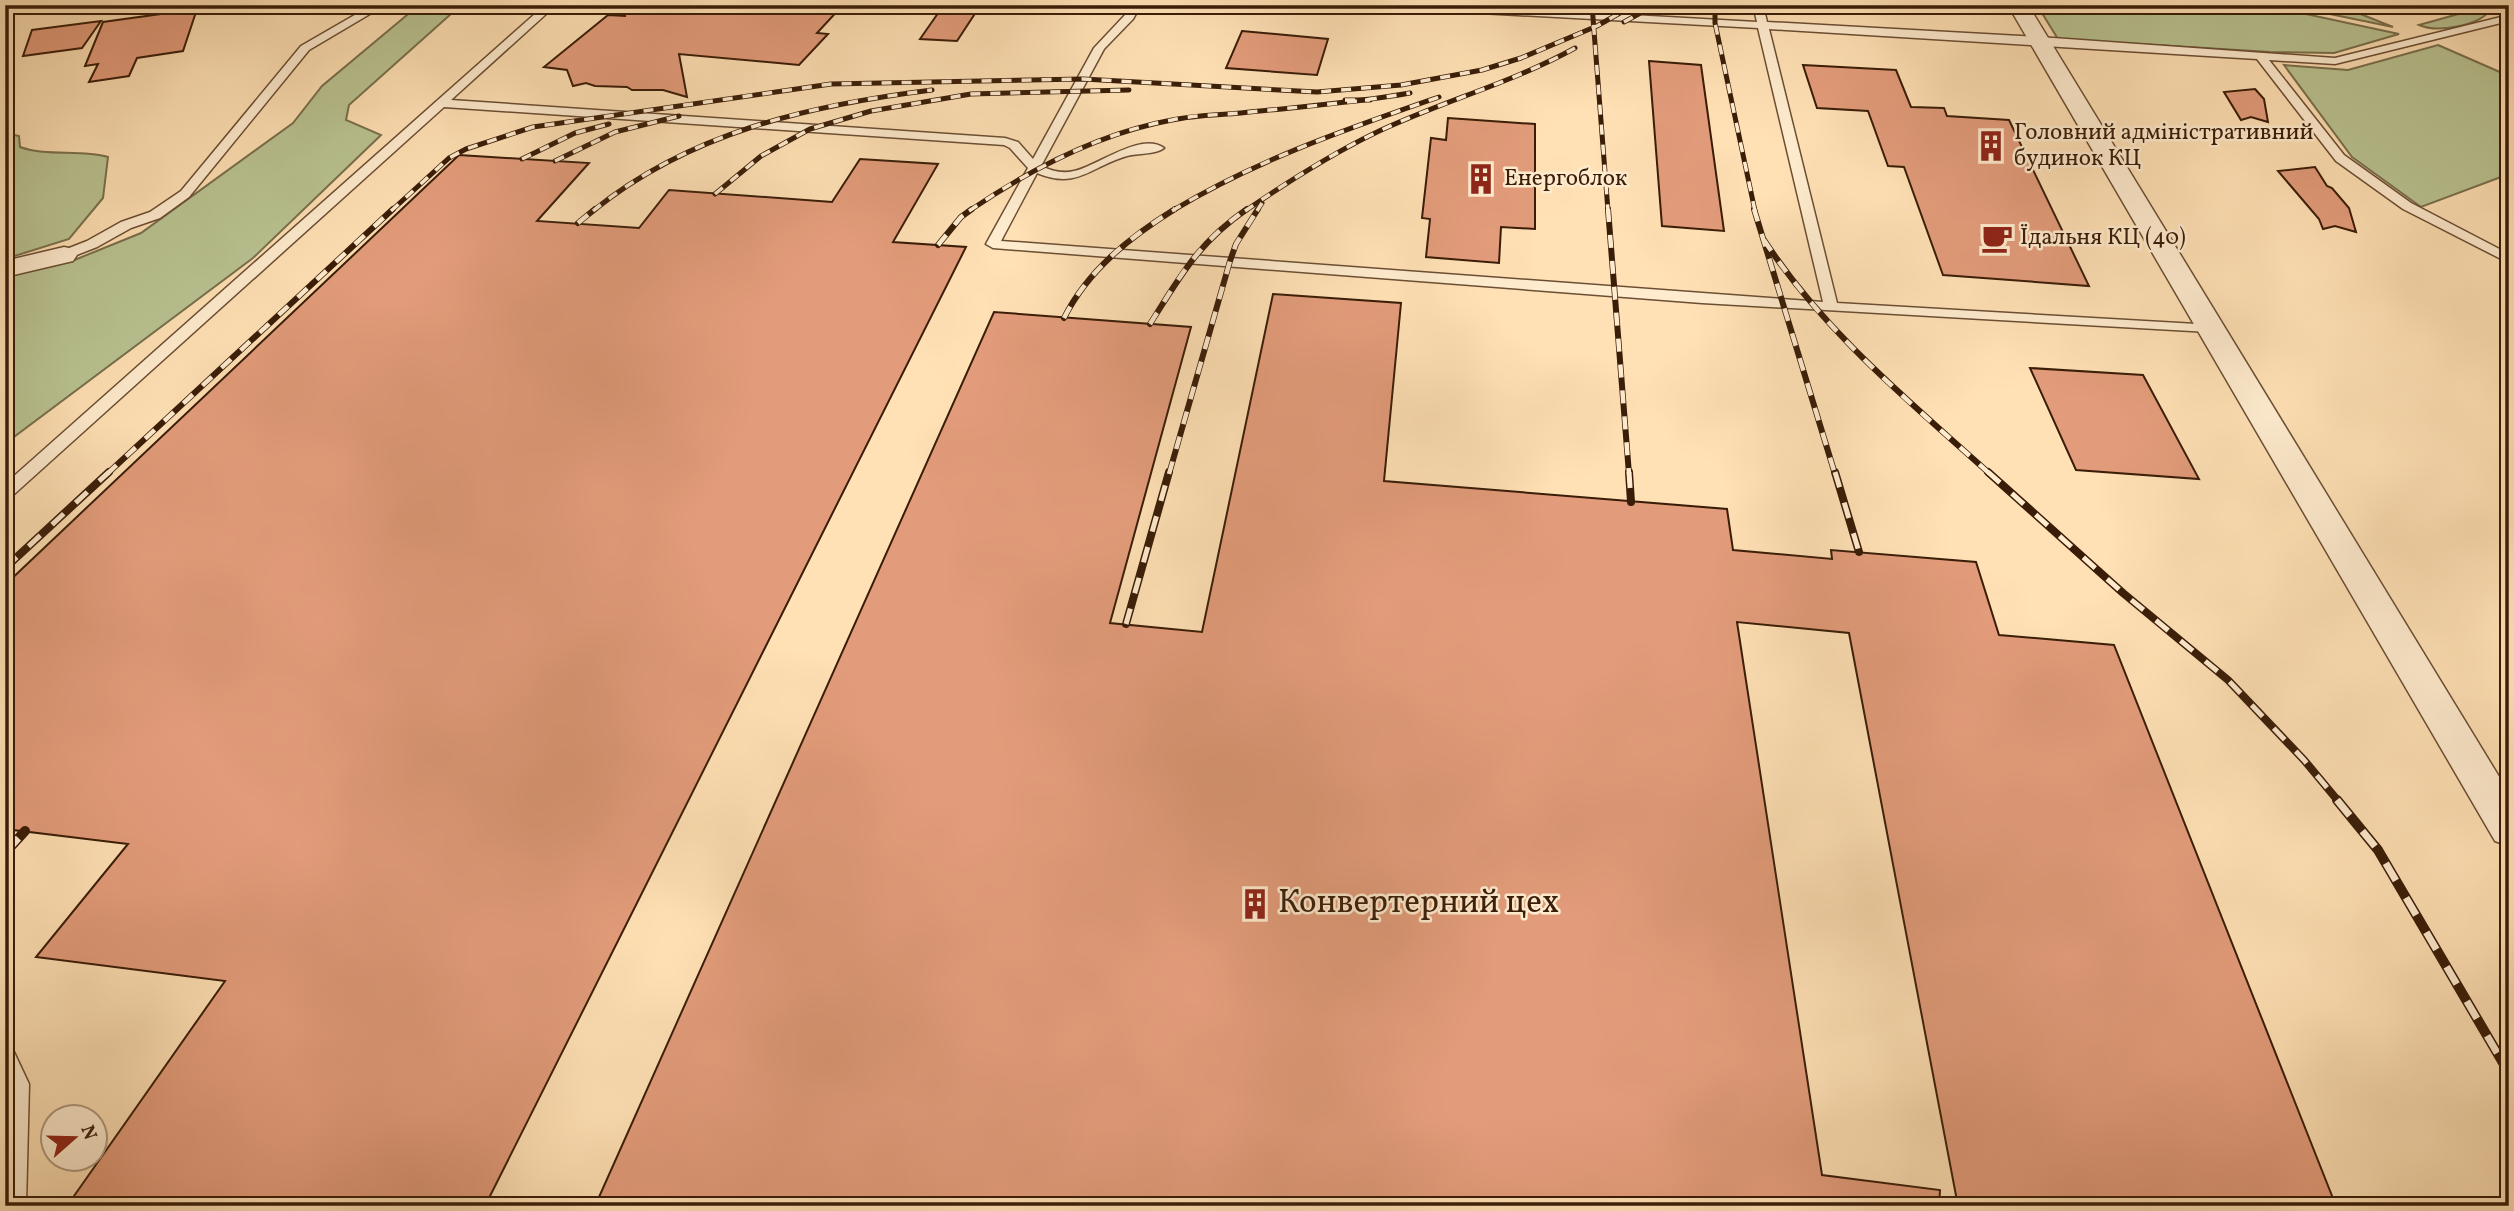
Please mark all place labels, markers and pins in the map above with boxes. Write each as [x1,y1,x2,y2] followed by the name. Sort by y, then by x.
[2014,117,2313,175] place label: Головний адміністративний будинок КЦ
[1974,129,2008,163] building icon: Головний адміністративний будинок КЦ
[1464,162,1498,196] building icon: Енергоблок
[1504,163,1627,195] place label: Енергоблок
[1980,221,2014,255] cafe icon: Їдальня КЦ (40)
[2020,222,2186,254] place label: Їдальня КЦ (40)
[1278,881,1559,927] place label: Конвертерний цех
[1238,887,1272,921] building icon: Конвертерний цех

